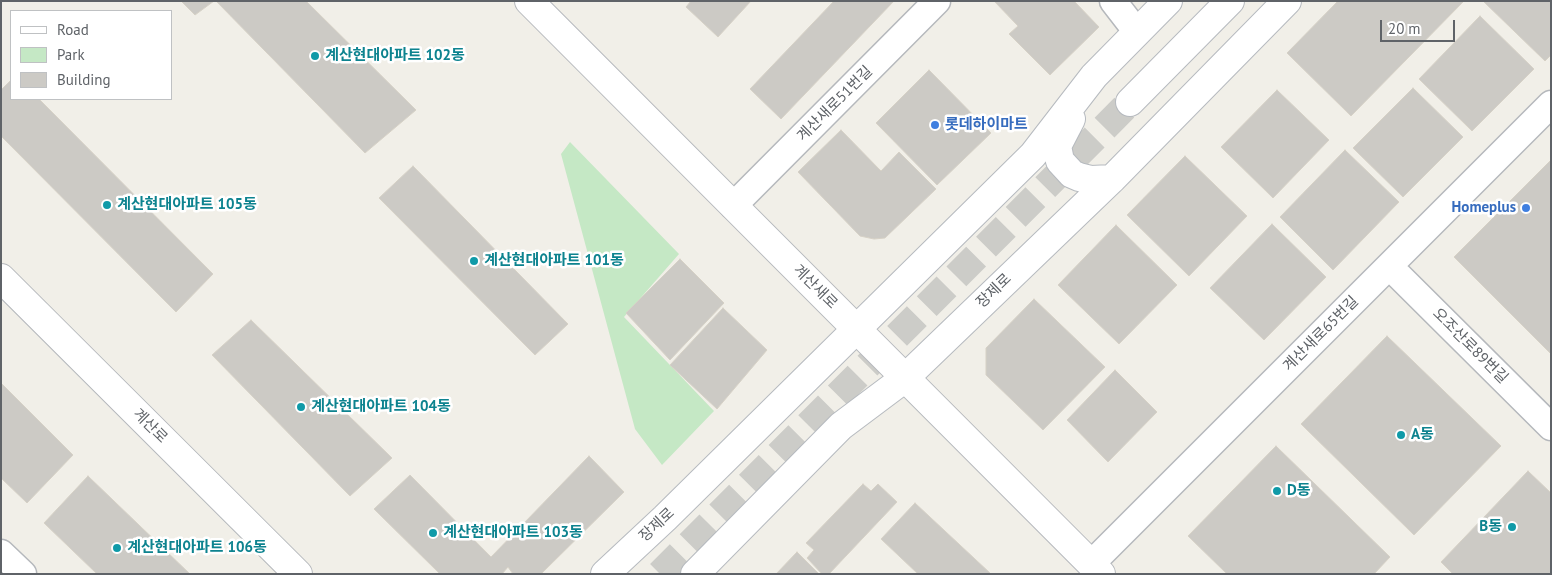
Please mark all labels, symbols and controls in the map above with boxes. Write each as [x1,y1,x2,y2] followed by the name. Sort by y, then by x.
[10,10,172,100] legend
[1382,10,1457,42] scale bar
[1388,19,1421,38] text: 20 m
[57,20,89,39] text: Road
[57,45,85,64] text: Park
[325,47,465,65] place label: 계산현대아파트 102동
[309,50,321,62] marker: 계산현대아파트 102동
[794,63,876,145] street label: 계산새로51번길
[57,70,111,89] text: Building
[945,116,1028,134] place label: 롯데하이마트
[929,119,941,131] marker: 롯데하이마트
[117,196,257,214] place label: 계산현대아파트 105동
[101,199,113,211] marker: 계산현대아파트 105동
[1452,199,1516,217] place label: Homeplus
[1520,202,1532,214] marker: Homeplus
[484,252,624,270] place label: 계산현대아파트 101동
[468,255,480,267] marker: 계산현대아파트 101동
[789,261,841,313] street label: 계산새로
[973,270,1015,312] street label: 장제로
[1280,293,1362,375] street label: 계산새로65번길
[1429,305,1511,387] street label: 오조산로89번길
[311,398,451,416] place label: 계산현대아파트 104동
[295,401,307,413] marker: 계산현대아파트 104동
[129,405,171,447] street label: 계산로
[1411,426,1434,444] place label: A동
[1395,429,1407,441] marker: A동
[1287,482,1311,500] place label: D동
[1271,485,1283,497] marker: D동
[636,504,678,546] street label: 장제로
[1479,518,1502,536] place label: B동
[1506,521,1518,533] marker: B동
[443,524,583,542] place label: 계산현대아파트 103동
[427,527,439,539] marker: 계산현대아파트 103동
[127,539,267,557] place label: 계산현대아파트 106동
[111,542,123,554] marker: 계산현대아파트 106동

